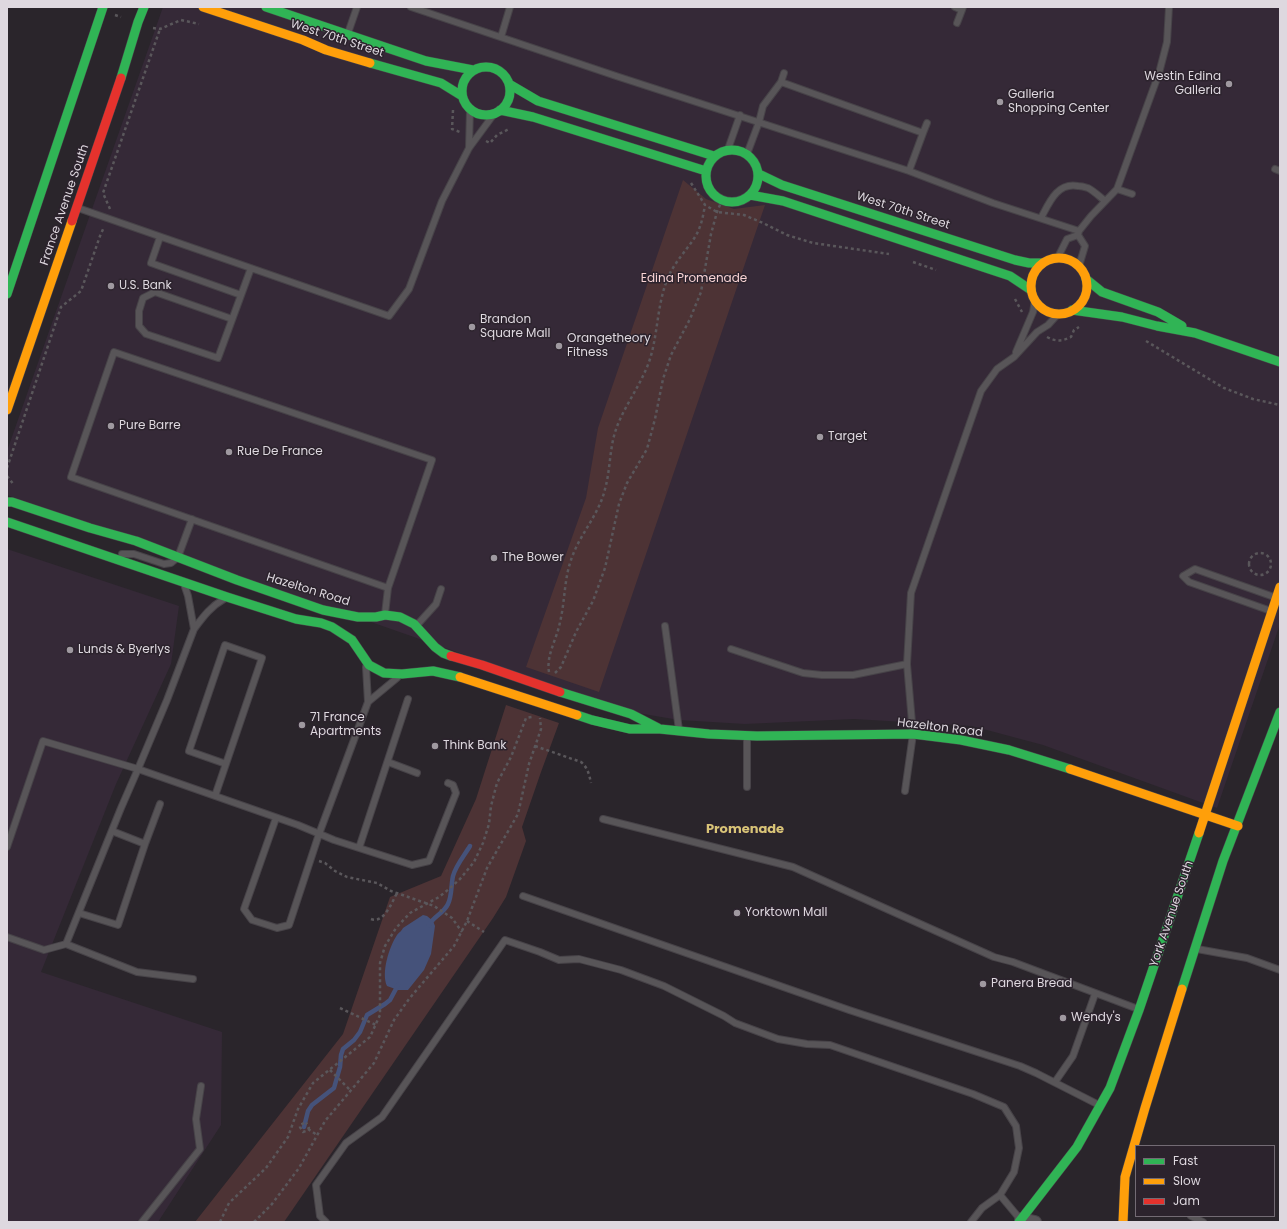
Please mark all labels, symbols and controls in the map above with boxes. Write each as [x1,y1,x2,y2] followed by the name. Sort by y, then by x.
[288,17,386,61] street label: West 70th Street
[1144,70,1221,98] place label: Westin Edina Galleria
[1224,79,1234,89] marker: Westin Edina Galleria
[1008,88,1109,116] place label: Galleria Shopping Center
[995,97,1005,107] marker: Galleria Shopping Center
[38,143,92,267] street label: France Avenue South
[854,189,952,233] street label: West 70th Street
[641,272,747,286] park label: Edina Promenade
[119,279,172,293] place label: U.S. Bank
[106,281,116,291] marker: U.S. Bank
[480,313,550,341] place label: Brandon Square Mall
[467,322,477,332] marker: Brandon Square Mall
[567,332,651,360] place label: Orangetheory Fitness
[554,341,564,351] marker: Orangetheory Fitness
[119,419,181,433] place label: Pure Barre
[106,421,116,431] marker: Pure Barre
[828,430,867,444] place label: Target
[815,432,825,442] marker: Target
[237,445,323,459] place label: Rue De France
[224,447,234,457] marker: Rue De France
[502,551,564,565] place label: The Bower
[489,553,499,563] marker: The Bower
[265,570,351,610] street label: Hazelton Road
[78,643,170,657] place label: Lunds & Byerlys
[65,645,75,655] marker: Lunds & Byerlys
[310,711,381,739] place label: 71 France Apartments
[896,716,984,740] street label: Hazelton Road
[297,720,307,730] marker: 71 France Apartments
[443,739,507,753] place label: Think Bank
[430,741,440,751] marker: Think Bank
[706,822,784,838] district label: Promenade
[1147,859,1197,969] street label: York Avenue South
[745,906,827,920] place label: Yorktown Mall
[732,908,742,918] marker: Yorktown Mall
[991,977,1072,991] place label: Panera Bread
[978,979,988,989] marker: Panera Bread
[1071,1011,1121,1025] place label: Wendy's
[1058,1013,1068,1023] marker: Wendy's
[1135,1145,1275,1217] legend
[1173,1152,1198,1169] text: Fast
[1173,1172,1201,1189] text: Slow
[1173,1192,1200,1209] text: Jam

